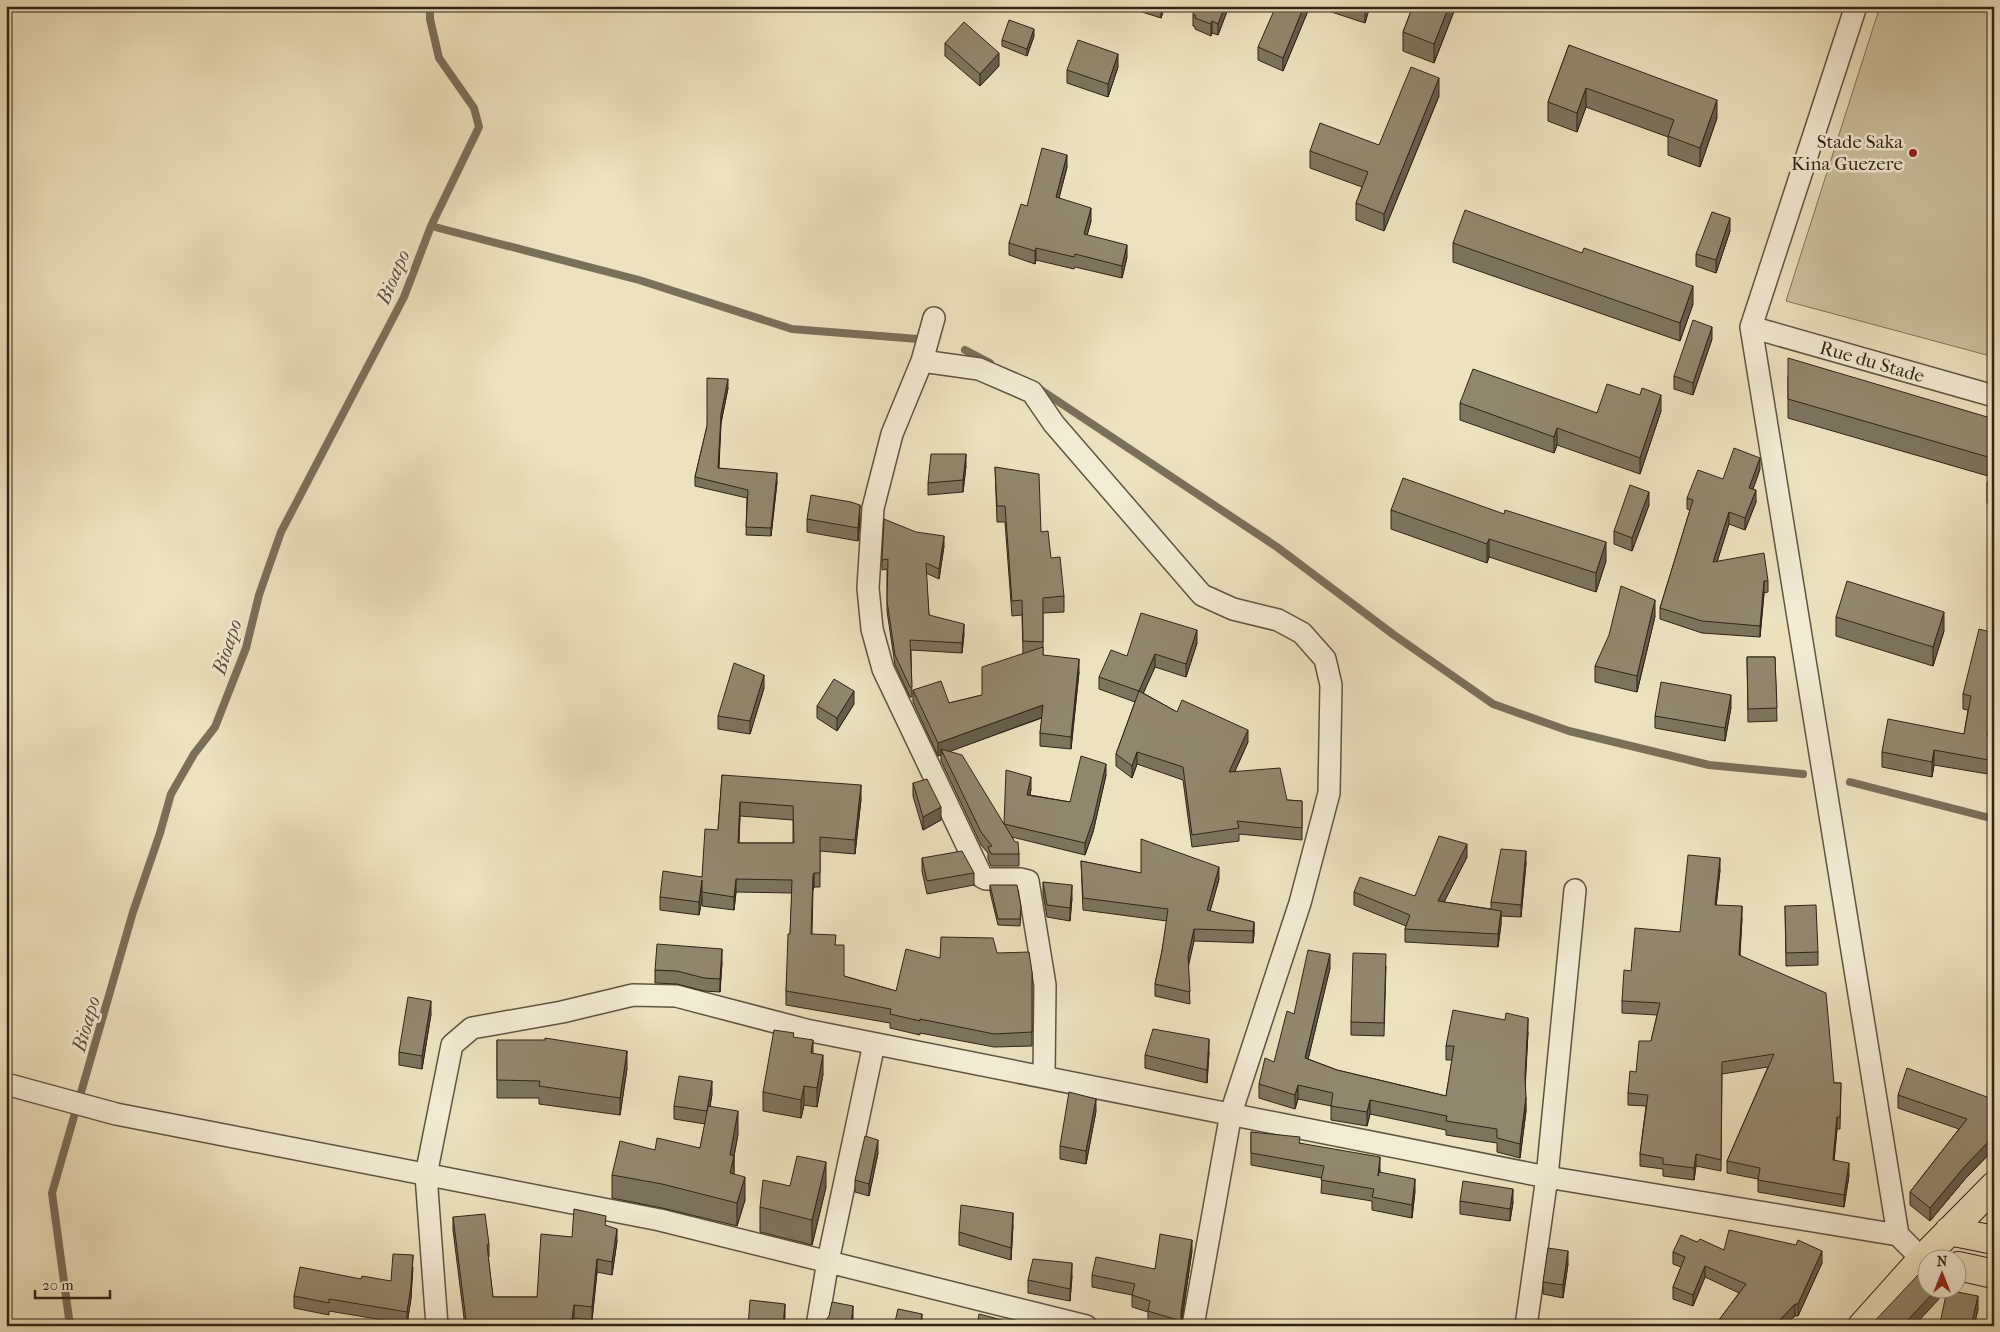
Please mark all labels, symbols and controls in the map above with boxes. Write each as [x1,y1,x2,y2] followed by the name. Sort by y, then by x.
[1791,131,1903,175] place label: Stade Saka Kina Guezere
[1907,147,1919,159] marker: Stade Saka Kina Guezere
[371,246,415,309] water label: Bioapo
[1817,337,1927,387] street label: Rue du Stade
[207,616,247,679] water label: Bioapo
[67,994,105,1055] water label: Bioapo
[1918,1250,1968,1300] north arrow
[1937,1253,1948,1270] text: N
[35,1267,110,1299] scale bar
[42,1276,74,1294] text: 20 m

